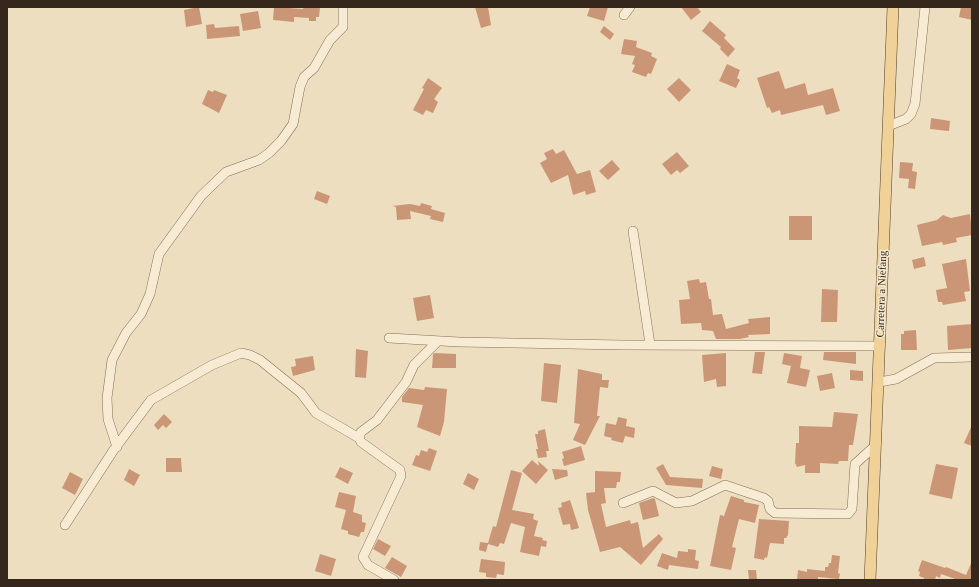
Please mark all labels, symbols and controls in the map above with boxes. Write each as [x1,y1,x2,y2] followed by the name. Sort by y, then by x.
[874,250,890,338] street label: Carretera a Niefang

